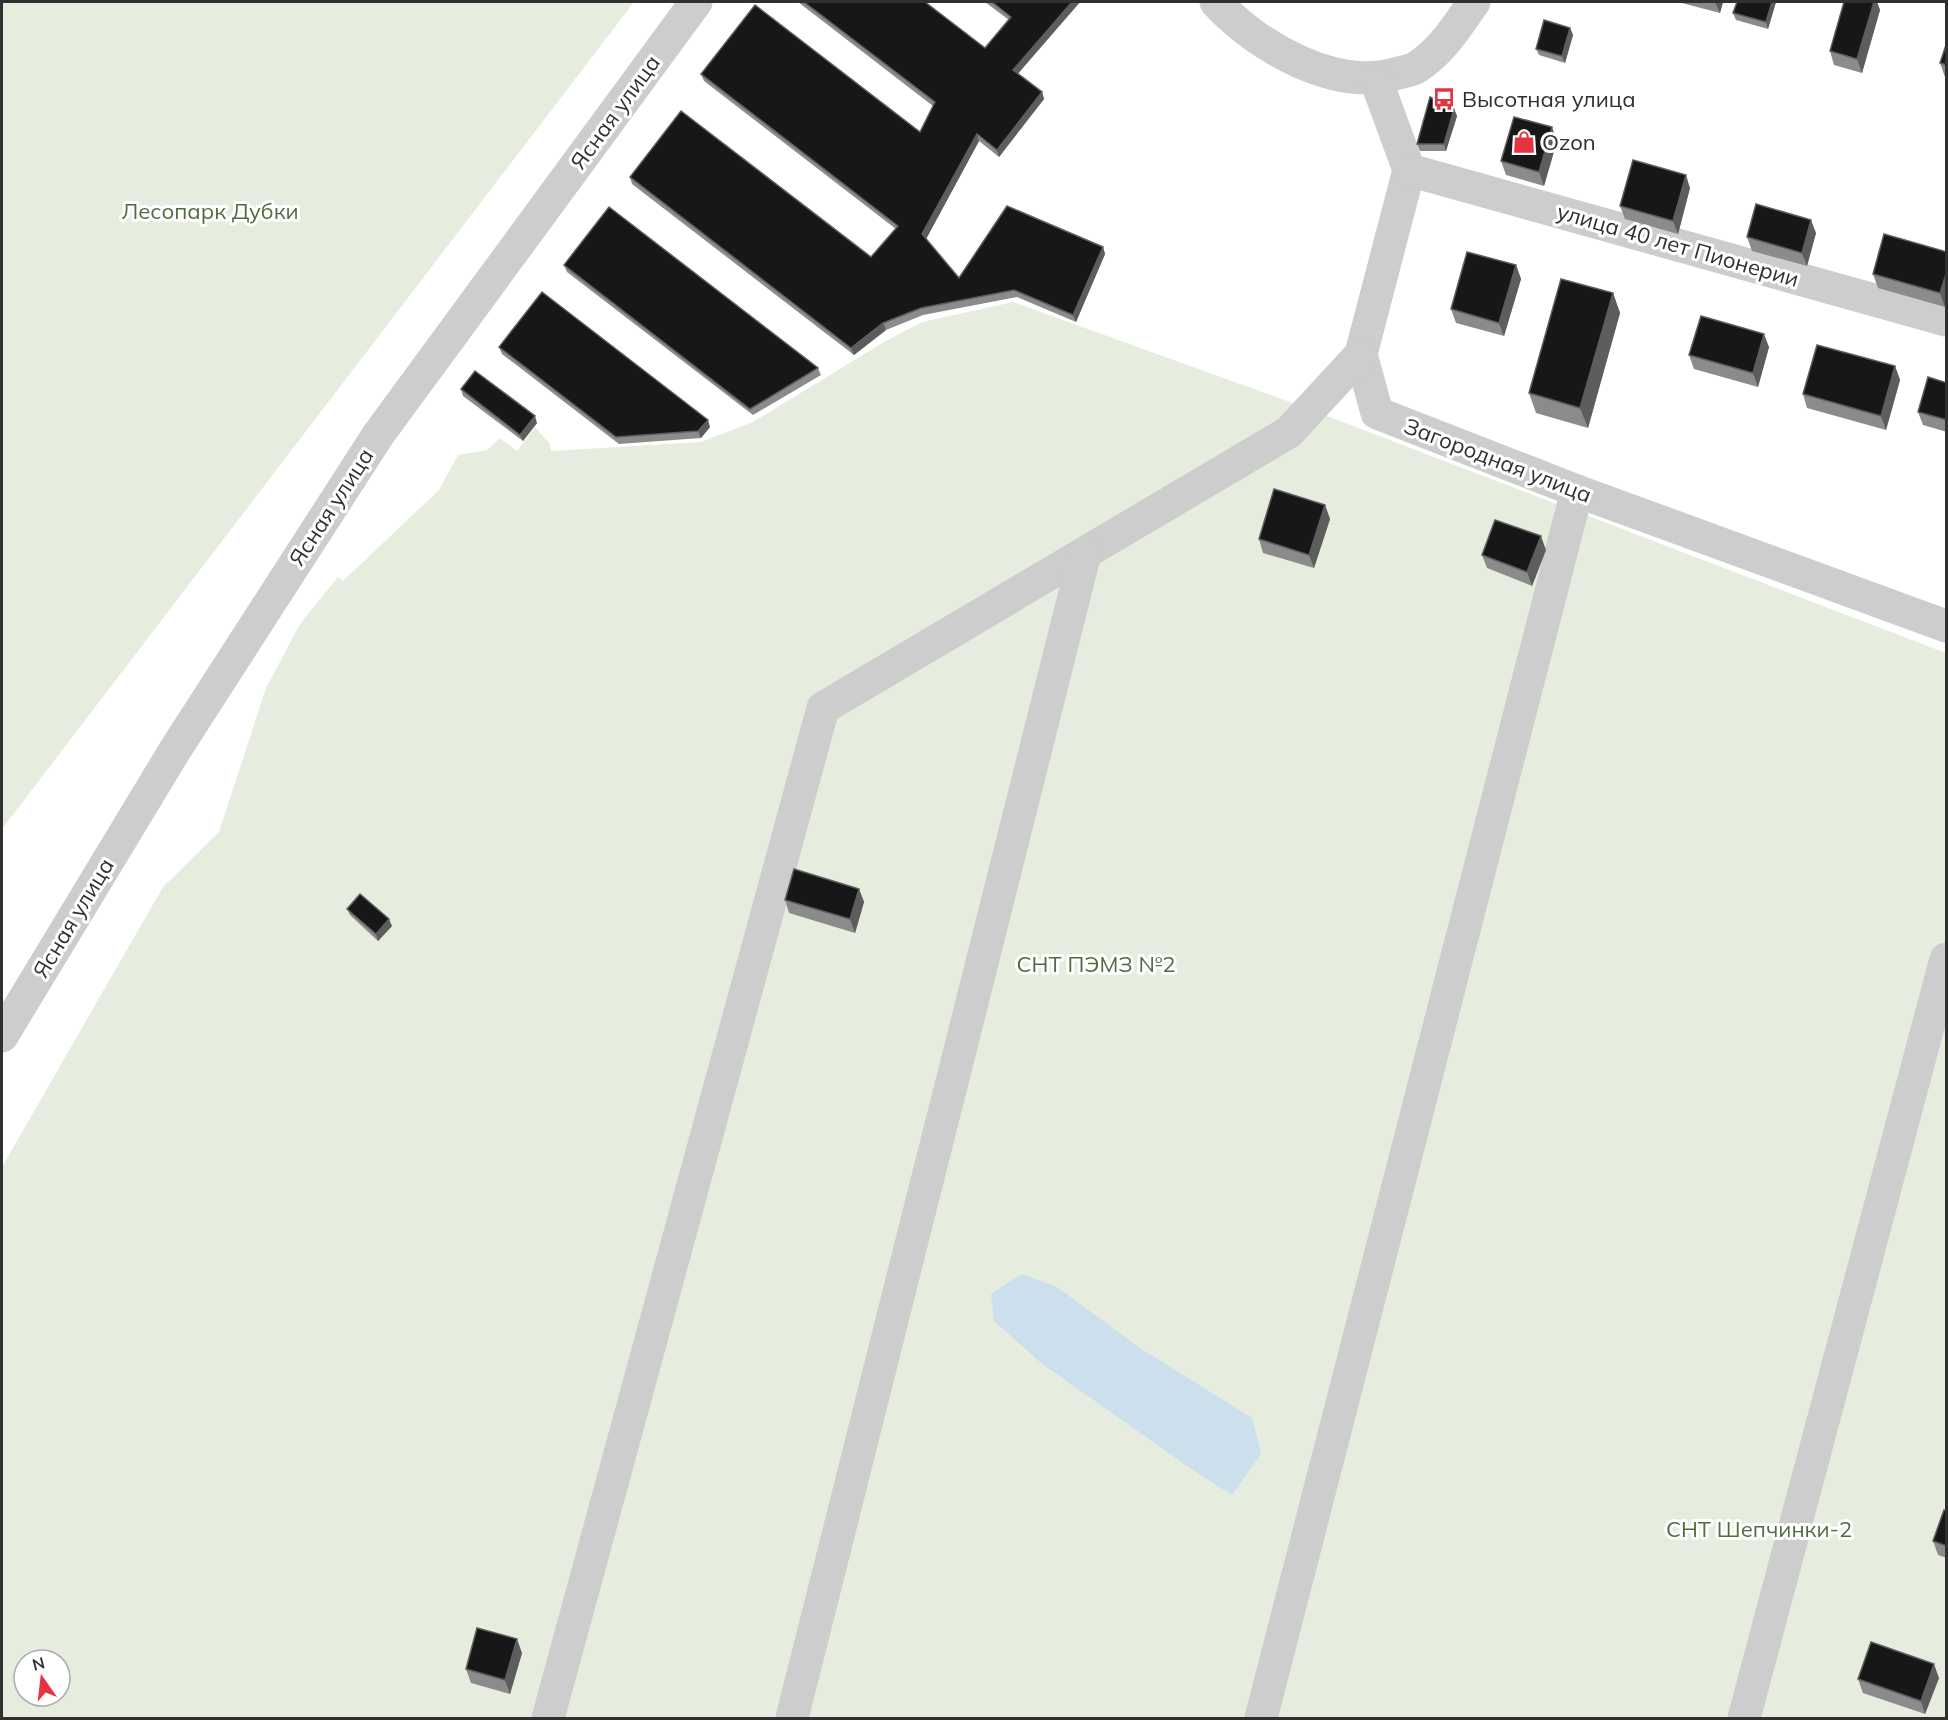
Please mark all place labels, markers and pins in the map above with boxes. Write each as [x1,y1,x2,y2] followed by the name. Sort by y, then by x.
[1462,85,1636,113] place label: Высотная улица
[1431,86,1457,112] bus stop icon: Высотная улица
[1542,128,1596,156] place label: Ozon
[1511,129,1537,155] shop icon: Ozon

